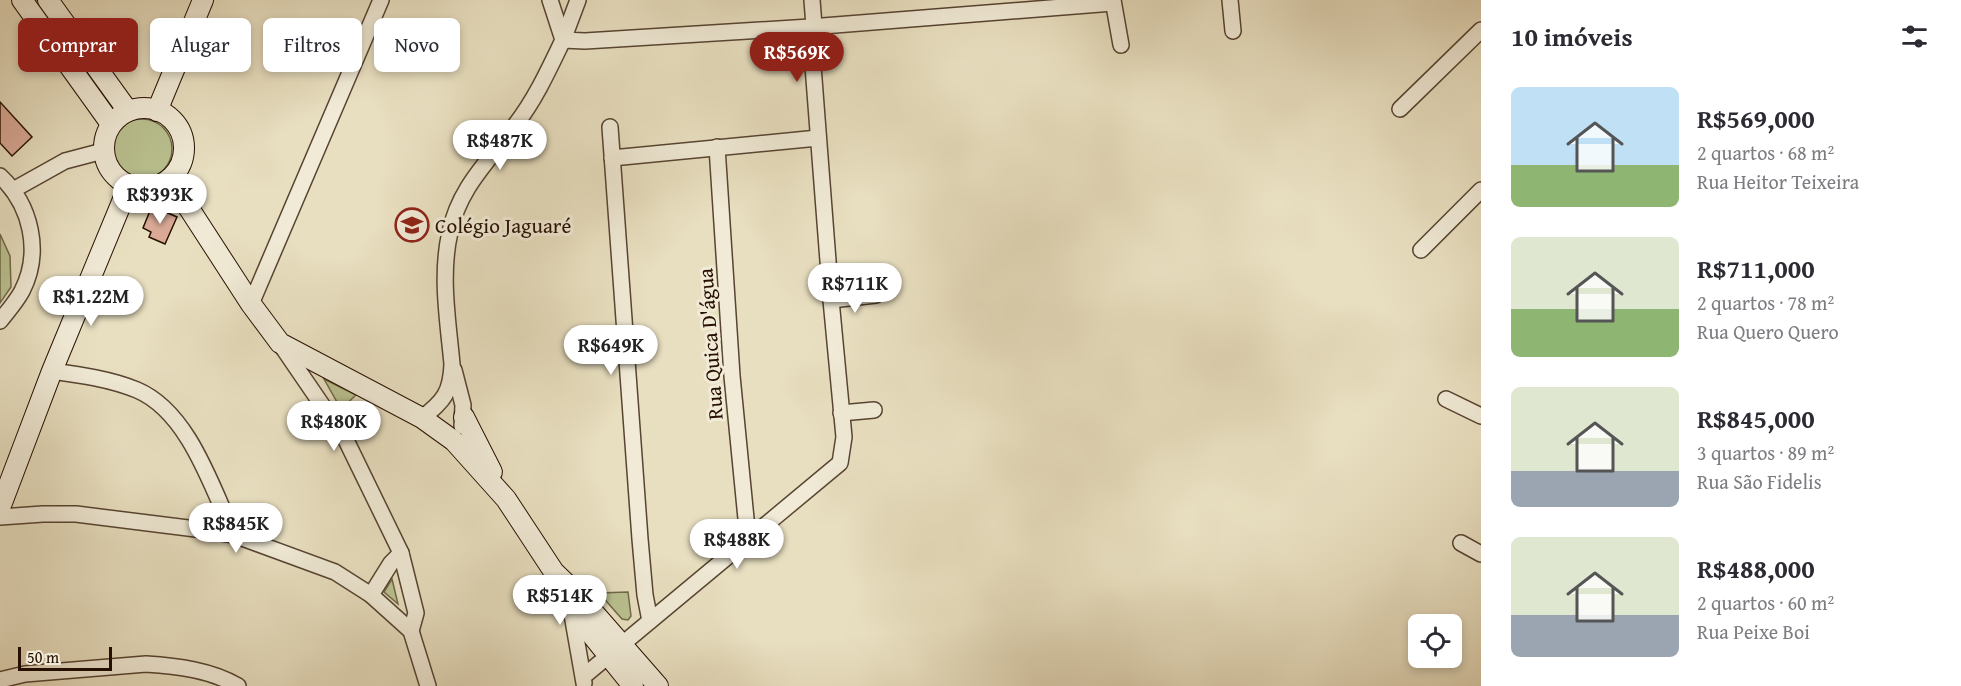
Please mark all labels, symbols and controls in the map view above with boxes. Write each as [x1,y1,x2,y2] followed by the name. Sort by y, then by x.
[1511,17,1633,56] text: 10 imóveis
[18,18,138,72] chip: Comprar
[150,18,251,72] chip: Alugar
[263,18,362,72] chip: Filtros
[374,18,460,72] chip: Novo
[1898,20,1931,53] icon: filters
[748,32,846,83] pin: R$569K
[764,37,830,66] text: R$569K
[1697,99,1815,138] text: R$569,000
[1559,111,1631,183] icon: home
[451,120,549,171] pin: R$487K
[467,125,533,154] text: R$487K
[1697,138,1834,167] text: 2 quartos · 68 m²
[1697,167,1859,196] text: Rua Heitor Teixeira
[111,174,209,225] pin: R$393K
[127,179,193,208] text: R$393K
[394,207,430,243] school or university icon: Colégio Jaguaré
[435,210,571,241] place label: Colégio Jaguaré
[1697,249,1815,288] text: R$711,000
[1559,261,1631,333] icon: home
[806,263,904,314] pin: R$711K
[689,267,731,421] street label: Rua Quica D'água
[822,268,888,297] text: R$711K
[36,276,146,327] pin: R$1.22M
[53,281,129,310] text: R$1.22M
[1697,288,1834,317] text: 2 quartos · 78 m²
[1697,317,1839,346] text: Rua Quero Quero
[562,325,660,376] pin: R$649K
[578,330,644,359] text: R$649K
[1697,399,1815,438] text: R$845,000
[285,401,383,452] pin: R$480K
[301,406,367,435] text: R$480K
[1559,411,1631,483] icon: home
[1697,438,1834,467] text: 3 quartos · 89 m²
[1697,467,1822,496] text: Rua São Fidelis
[187,503,285,554] pin: R$845K
[203,508,269,537] text: R$845K
[688,519,786,570] pin: R$488K
[704,524,770,553] text: R$488K
[1697,549,1815,588] text: R$488,000
[1559,561,1631,633] icon: home
[511,575,609,626] pin: R$514K
[527,580,593,609] text: R$514K
[1697,588,1834,617] text: 2 quartos · 60 m²
[1408,614,1462,668] map controls
[1408,614,1462,668] button: locate
[1697,617,1810,646] text: Rua Peixe Boi
[18,644,112,672] scale bar
[27,645,59,669] text: 50 m

